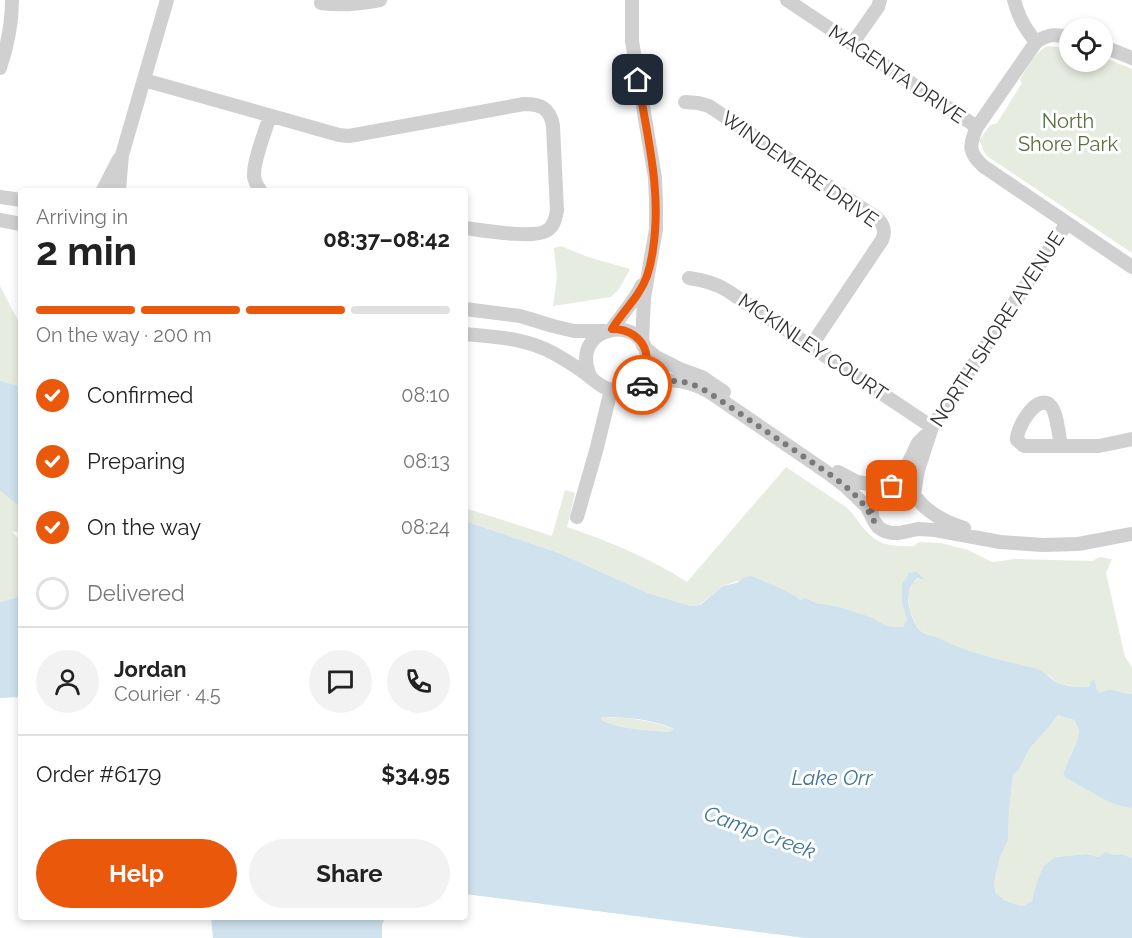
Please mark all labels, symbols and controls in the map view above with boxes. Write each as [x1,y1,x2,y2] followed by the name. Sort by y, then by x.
[1059,18,1113,72] map controls
[1059,18,1113,72] button: locate
[824,19,970,129] street label: MAGENTA DRIVE
[612,54,663,105] pin
[621,63,654,96] icon: home
[717,106,883,232] street label: WINDEMERE DRIVE
[1018,109,1118,156] park label: North Shore Park
[36,205,128,229] text: Arriving in
[323,226,450,252] text: 08:37–08:42
[925,227,1069,431] street label: NORTH SHORE AVENUE
[36,228,137,274] text: 2 min
[734,288,892,406] street label: MCKINLEY COURT
[36,323,212,347] text: On the way · 200 m
[612,355,672,415] courier
[626,369,659,402] icon: car
[36,379,69,412] icon: check
[87,382,194,408] text: Confirmed
[401,383,450,407] text: 08:10
[36,445,69,478] icon: check
[87,448,185,474] text: Preparing
[403,449,450,473] text: 08:13
[866,460,917,511] pin
[875,469,908,502] icon: bag
[36,511,69,544] icon: check
[87,514,201,540] text: On the way
[401,515,450,539] text: 08:24
[87,580,185,606] text: Delivered
[36,650,99,713] button: person
[309,650,372,713] button: chat
[387,650,450,713] button: phone
[114,656,186,682] text: Jordan
[114,682,221,706] text: Courier · 4.5
[36,761,161,787] text: Order #6179
[381,761,450,787] text: $34.95
[792,765,873,790] water label: Lake Orr
[701,800,819,864] water label: Camp Creek
[36,839,237,908] button: Help
[249,839,450,908] button: Share

